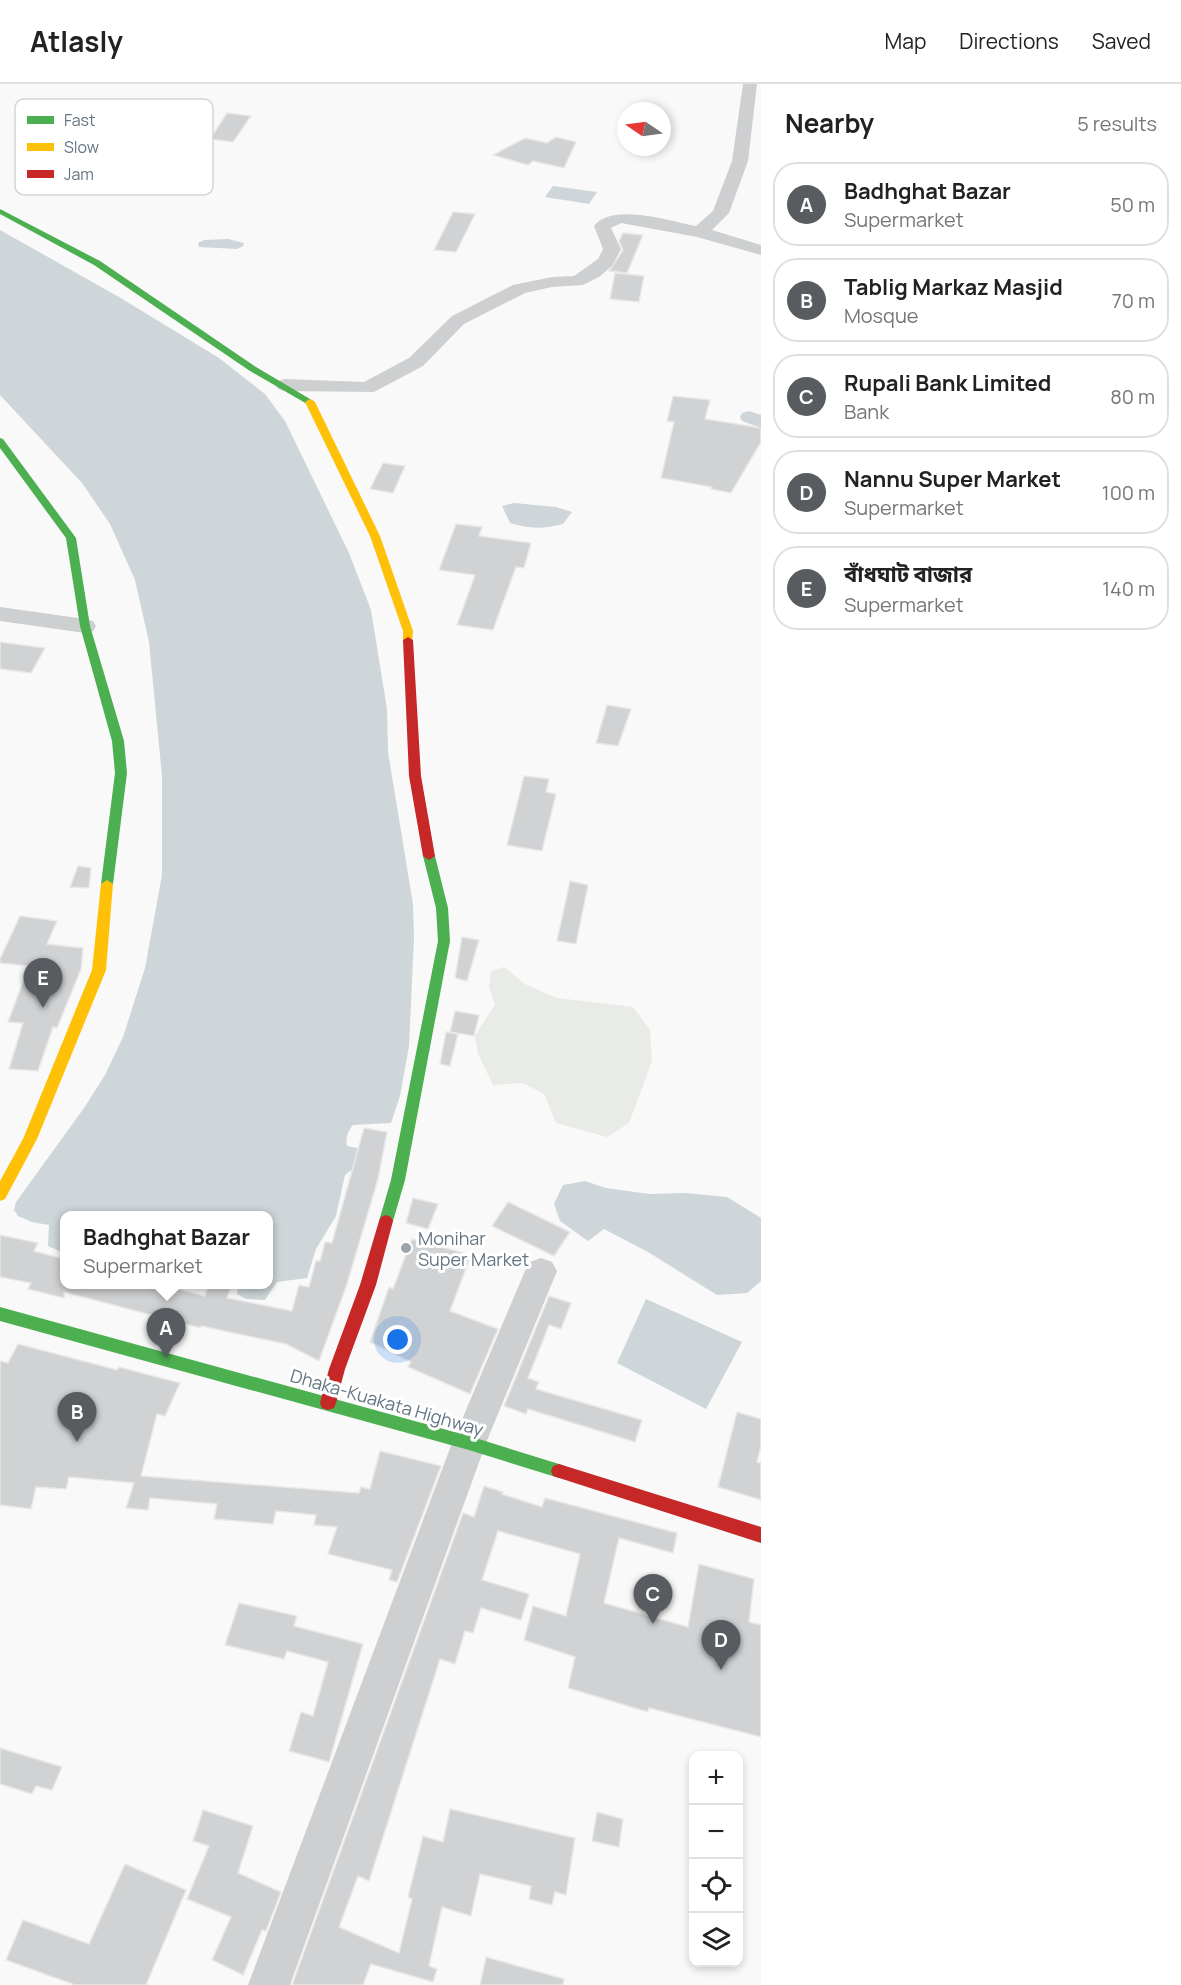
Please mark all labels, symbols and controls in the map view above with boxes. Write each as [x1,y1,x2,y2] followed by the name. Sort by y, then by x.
[30,22,123,60] text: Atlasly
[885,27,926,55] text: Map
[959,27,1059,55] text: Directions
[1092,27,1151,55] text: Saved
[15,99,213,195] legend
[617,102,671,156] north arrow
[785,105,874,141] text: Nearby
[64,109,95,131] text: Fast
[1077,110,1157,137] text: 5 results
[64,136,99,158] text: Slow
[64,163,94,185] text: Jam
[844,176,1011,206] text: Badhghat Bazar
[800,191,813,218] text: A
[1110,191,1155,218] text: 50 m
[844,206,964,233] text: Supermarket
[844,272,1063,302] text: Tablig Markaz Masjid
[800,287,813,314] text: B
[1112,287,1155,314] text: 70 m
[844,302,918,329] text: Mosque
[844,368,1051,398] text: Rupali Bank Limited
[799,383,814,410] text: C
[1110,383,1155,410] text: 80 m
[844,398,889,425] text: Bank
[844,464,1061,494] text: Nannu Super Market
[799,479,814,506] text: D
[1102,479,1155,506] text: 100 m
[844,494,964,521] text: Supermarket
[844,559,972,589] text: বাঁধঘাট বাজার
[801,575,812,602] text: E
[1102,575,1155,602] text: 140 m
[844,591,964,618] text: Supermarket
[24,958,63,1008] pin: E
[60,1211,273,1289] popup
[83,1222,250,1252] text: Badhghat Bazar
[418,1226,529,1271] place label: Monihar Super Market
[399,1241,413,1255] marker: Monihar Super Market
[83,1252,203,1279] text: Supermarket
[146,1308,186,1358] pin: A
[383,1325,412,1354] your location
[288,1363,487,1441] street label: Dhaka-Kuakata Highway
[58,1392,97,1442] pin: B
[634,1574,672,1624] pin: C
[702,1620,740,1670] pin: D
[689,1751,743,1967] map controls
[689,1751,743,1805] button: +
[689,1805,743,1859] button: −
[689,1859,743,1913] button: locate
[689,1913,743,1967] button: layers

